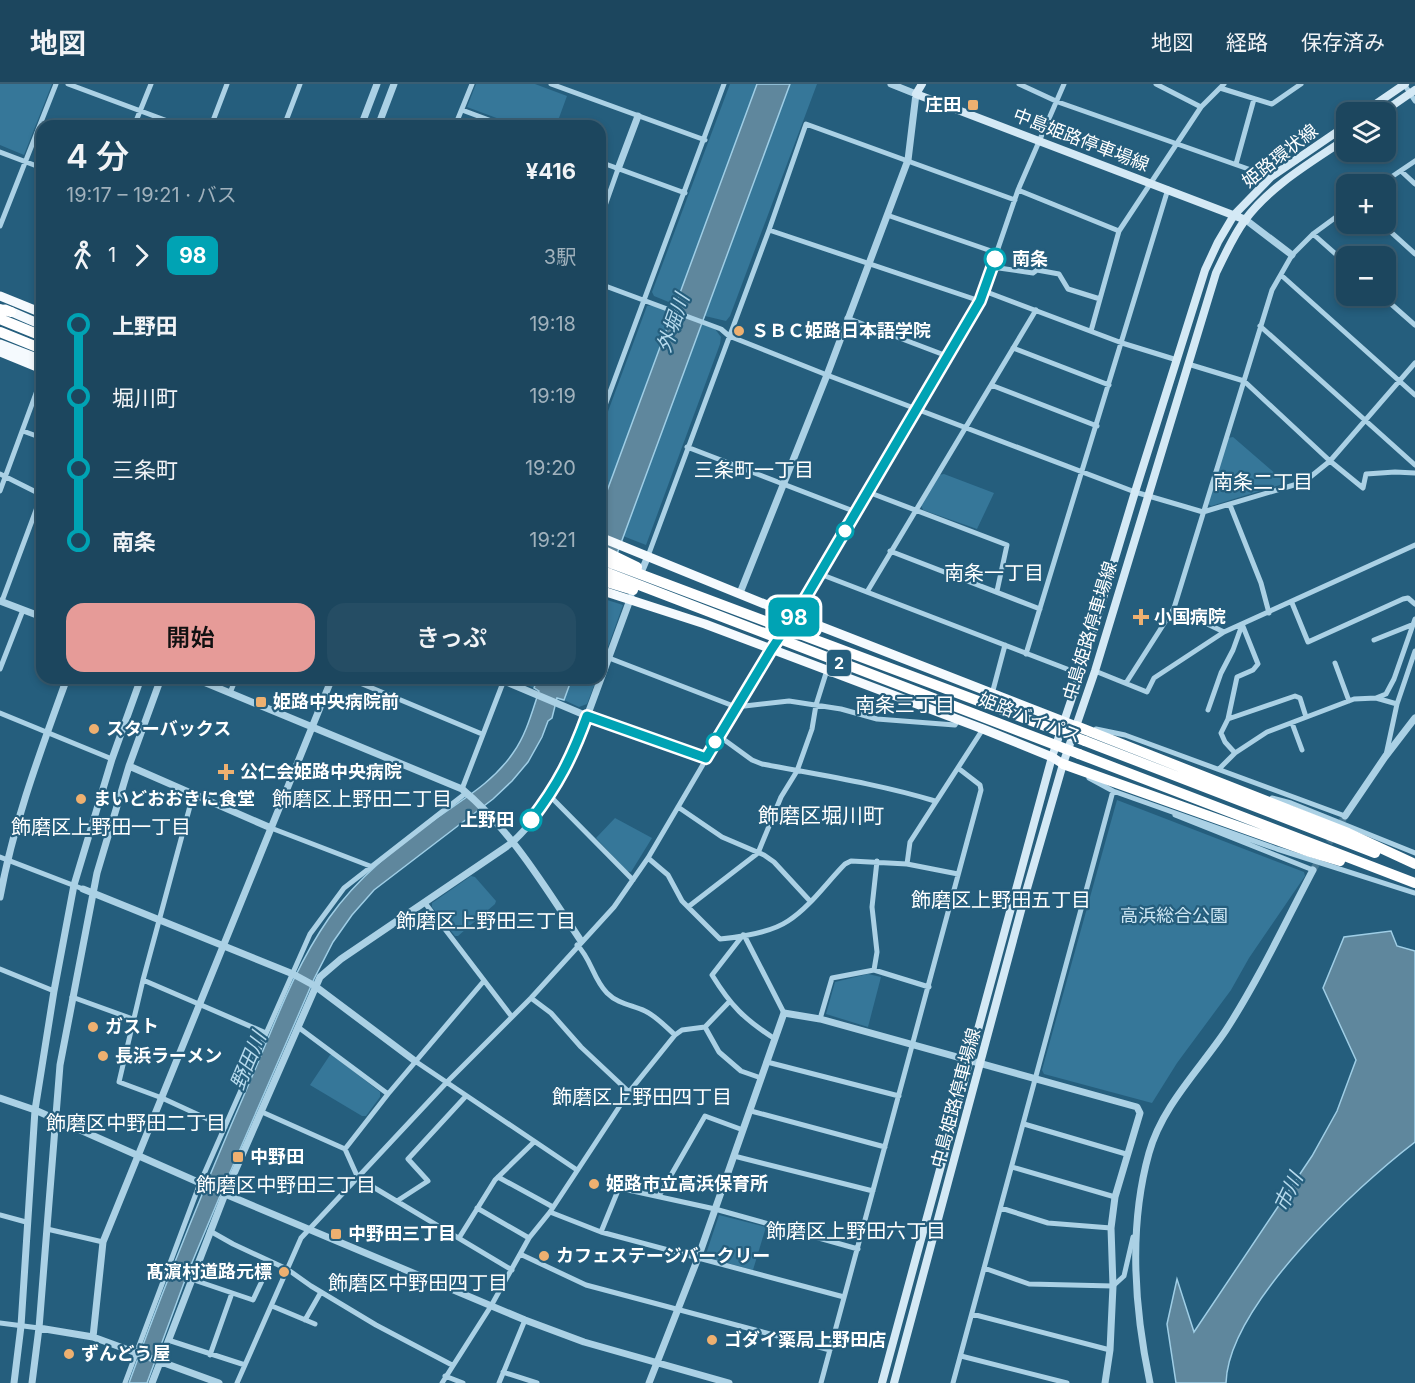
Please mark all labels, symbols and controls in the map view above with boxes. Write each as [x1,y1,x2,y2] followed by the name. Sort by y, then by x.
[30,26,86,60] text: 地図
[1151,30,1193,55] text: 地図
[1226,30,1268,55] text: 経路
[1301,30,1385,55] text: 保存済み
[925,94,961,115] place label: 庄田
[966,98,980,112] marker: 庄田
[1336,102,1396,306] map controls
[1336,102,1396,162] button: layers
[1010,104,1152,175] street label: 中島姫路停車場線
[1238,120,1322,192] street label: 姫路環状線
[66,136,129,176] text: 4 分
[526,158,576,184] text: ¥416
[1336,174,1396,234] button: +
[66,183,237,207] text: 19:17 – 19:21 · バス
[66,239,99,272] icon: walk
[125,239,158,272] icon: forward
[108,243,116,267] text: 1
[179,243,206,268] text: 98
[544,245,576,269] text: 3駅
[1336,246,1396,306] button: −
[984,248,1006,270] marker: 南条
[1012,248,1048,269] place label: 南条
[652,289,695,355] water label: 外堀川
[529,312,576,336] text: 19:18
[112,313,178,339] text: 上野田
[751,320,931,341] place label: ＳＢＣ姫路日本語学院
[732,324,746,338] marker: ＳＢＣ姫路日本語学院
[529,384,576,408] text: 19:19
[112,385,178,411] text: 堀川町
[525,456,576,480] text: 19:20
[112,457,178,483] text: 三条町
[694,458,814,482] district label: 三条町一丁目
[1213,470,1313,494] district label: 南条二丁目
[836,522,854,540] unlabelled marker
[529,528,576,552] text: 19:21
[112,529,156,555] text: 南条
[1058,559,1121,703] street label: 中島姫路停車場線
[944,561,1044,585] district label: 南条一丁目
[767,598,821,636] line badge: 98
[66,603,315,672] button: 開始
[327,603,576,672] button: きっぷ
[780,605,808,630] text: 98
[1154,606,1226,627] place label: 小国病院
[1132,608,1150,626] marker: 小国病院
[827,650,851,676] road number: 2
[976,688,1084,747] street label: 姫路バイパス
[273,691,399,712] place label: 姫路中央病院前
[855,693,955,717] district label: 南条三丁目
[254,695,268,709] marker: 姫路中央病院前
[106,718,231,739] place label: スターバックス
[87,722,101,736] marker: スターバックス
[706,733,724,751] unlabelled marker
[240,761,402,782] place label: 公仁会姫路中央病院
[217,763,235,781] marker: 公仁会姫路中央病院
[272,787,452,811] district label: 飾磨区上野田二丁目
[93,788,255,809] place label: まいどおおきに食堂
[74,792,88,806] marker: まいどおおきに食堂
[758,803,884,828] district label: 飾磨区堀川町
[460,809,514,830] place label: 上野田
[520,809,542,831] marker: 上野田
[11,815,191,839] district label: 飾磨区上野田一丁目
[911,888,1091,912] district label: 飾磨区上野田五丁目
[1120,905,1228,926] park label: 高浜総合公園
[396,909,576,933] district label: 飾磨区上野田三丁目
[105,1016,159,1037] place label: ガスト
[86,1020,100,1034] marker: ガスト
[927,1026,984,1170] street label: 中島姫路停車場線
[225,1027,272,1093] water label: 野田川
[115,1045,222,1066] place label: 長浜ラーメン
[96,1049,110,1063] marker: 長浜ラーメン
[552,1085,732,1109] district label: 飾磨区上野田四丁目
[46,1111,226,1135] district label: 飾磨区中野田二丁目
[250,1146,304,1167] place label: 中野田
[231,1150,245,1164] marker: 中野田
[1268,1167,1308,1215] water label: 市川
[196,1173,376,1197] district label: 飾磨区中野田三丁目
[606,1173,768,1194] place label: 姫路市立高浜保育所
[587,1177,601,1191] marker: 姫路市立高浜保育所
[766,1219,946,1243] district label: 飾磨区上野田六丁目
[348,1223,456,1244] place label: 中野田三丁目
[329,1227,343,1241] marker: 中野田三丁目
[556,1245,771,1266] place label: カフェステージバークリー
[537,1249,551,1263] marker: カフェステージバークリー
[146,1261,272,1282] place label: 髙濵村道路元標
[277,1265,291,1279] marker: 髙濵村道路元標
[328,1271,508,1295] district label: 飾磨区中野田四丁目
[724,1329,886,1350] place label: ゴダイ薬局上野田店
[705,1333,719,1347] marker: ゴダイ薬局上野田店
[81,1343,170,1364] place label: ずんどう屋
[62,1347,76,1361] marker: ずんどう屋

